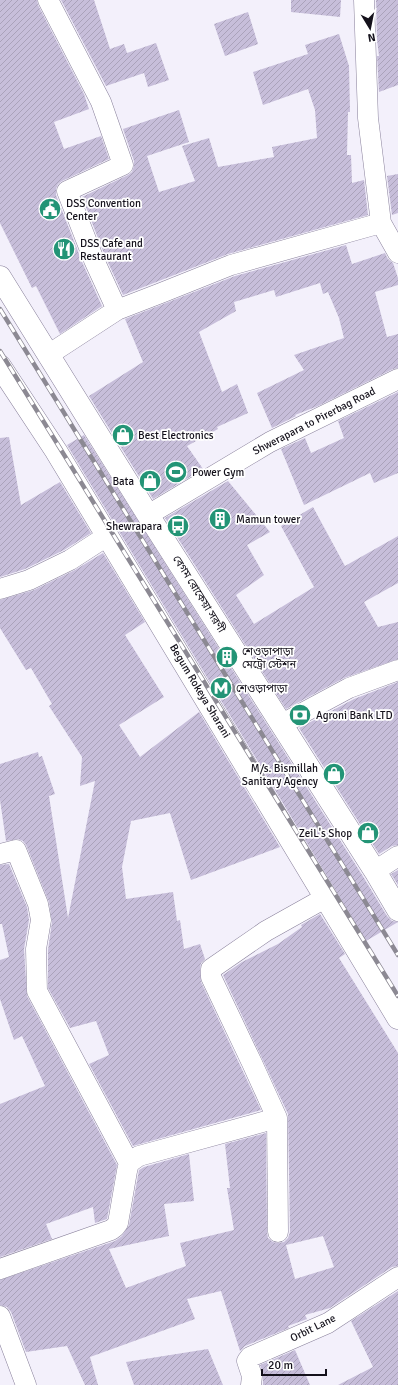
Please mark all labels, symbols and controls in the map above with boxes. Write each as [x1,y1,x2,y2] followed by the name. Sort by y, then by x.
[350,8,390,48] north arrow
[367,30,377,44] text: N
[37,196,63,222] public building icon: DSS Convention Center
[66,197,141,223] place label: DSS Convention Center
[51,236,77,262] restaurant icon: DSS Cafe and Restaurant
[80,237,143,263] place label: DSS Cafe and Restaurant
[251,384,378,458] street label: Shwerapara to Pirerbag Road
[110,422,136,448] shop icon: Best Electronics
[138,429,214,442] place label: Best Electronics
[163,459,189,485] sports icon: Power Gym
[192,466,244,479] place label: Power Gym
[137,468,163,494] shop icon: Bata
[112,475,134,488] place label: Bata
[207,506,233,532] building icon: Mamun tower
[165,513,191,539] bus stop icon: Shewrapara
[236,513,300,526] place label: Mamun tower
[106,520,162,533] place label: Shewrapara
[170,553,229,636] street label: বেগম রোকেয়া সরণী
[167,642,233,740] street label: Begum Rokeya Sharani
[214,644,240,670] building icon: শেওড়াপাড়া মেট্রো স্টেশন
[242,645,296,671] place label: শেওড়াপাড়া মেট্রো স্টেশন
[208,675,234,701] metro station icon: শেওড়াপাড়া
[236,682,289,695] place label: শেওড়াপাড়া
[287,702,313,728] bank icon: Agroni Bank LTD
[316,709,393,722] place label: Agroni Bank LTD
[321,761,347,787] shop icon: M/s. Bismillah Sanitary Agency
[242,762,319,788] place label: M/s. Bismillah Sanitary Agency
[355,820,381,846] shop icon: ZeiL's Shop
[299,827,352,840] place label: ZeiL's Shop
[288,1311,338,1345] street label: Orbit Lane
[262,1351,326,1377] scale bar
[268,1358,293,1373] text: 20 m

